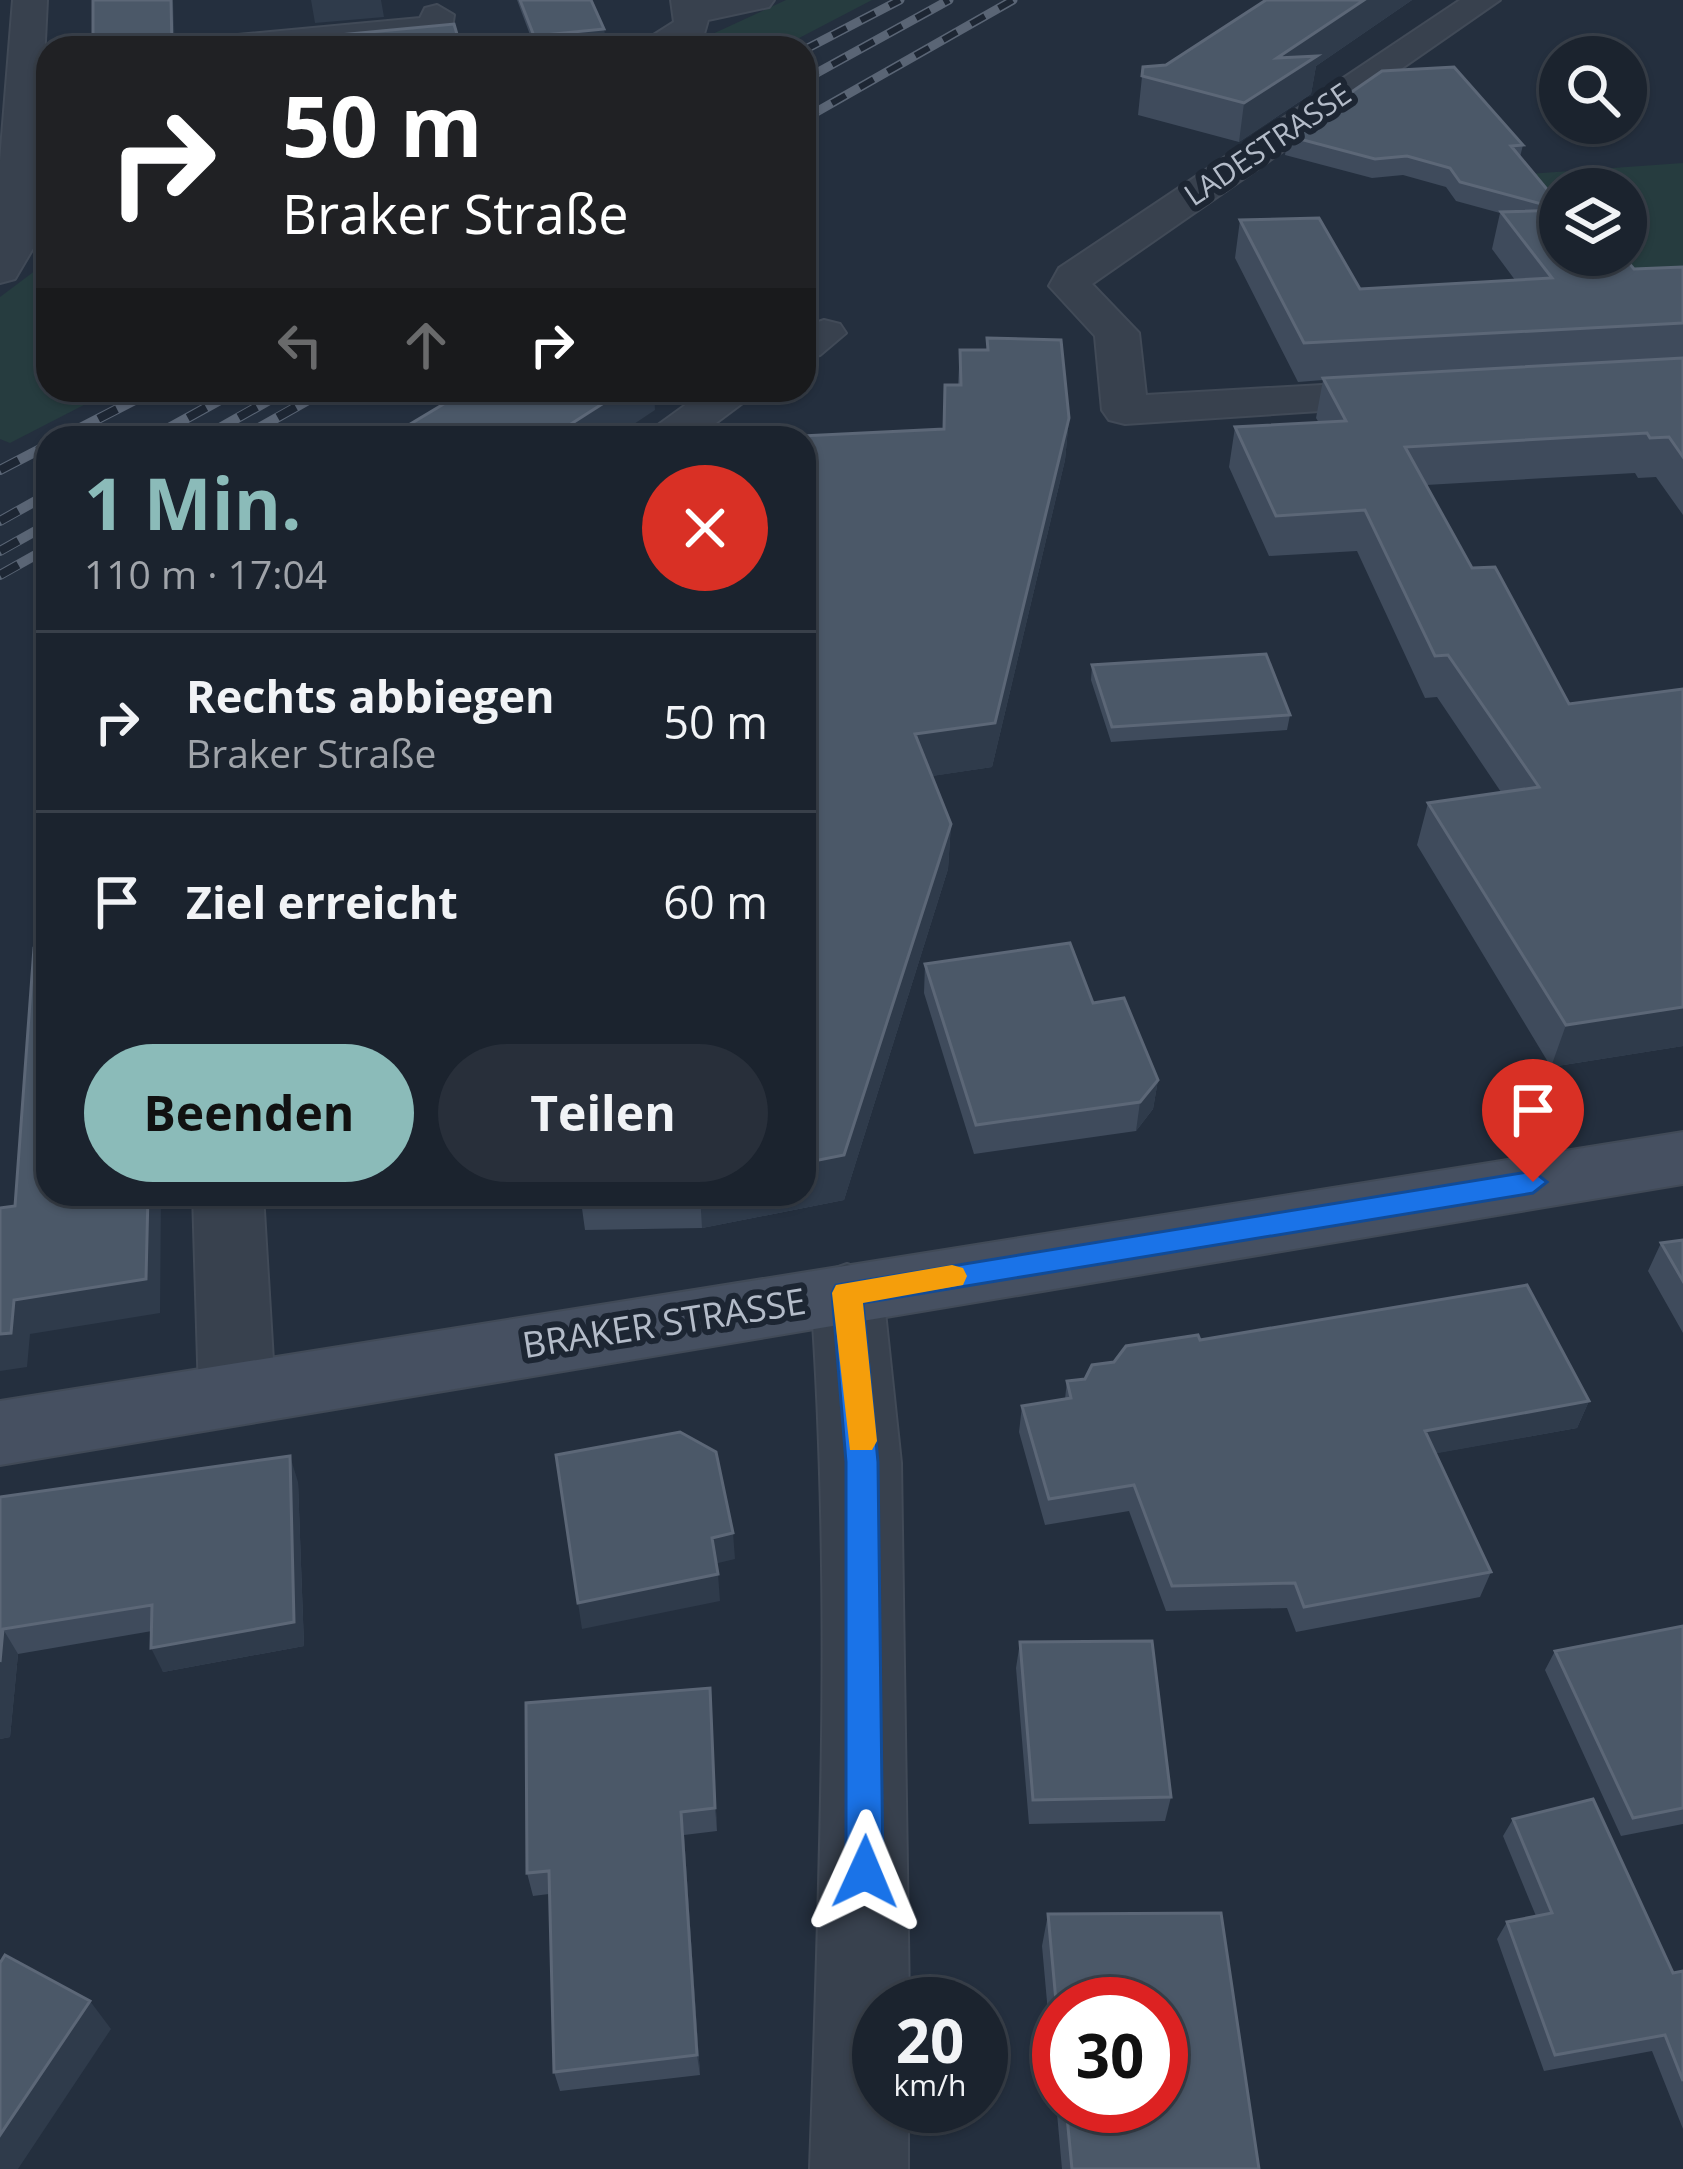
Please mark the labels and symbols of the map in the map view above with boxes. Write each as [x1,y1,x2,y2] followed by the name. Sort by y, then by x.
[1176,73,1359,215] street label: LADESTRASSE
[1482,1059,1584,1182] pin
[519,1276,809,1369] street label: BRAKER STRASSE
[802,1809,928,1935] position arrow
[1032,1977,1188,2133] speed limit sign: 30

